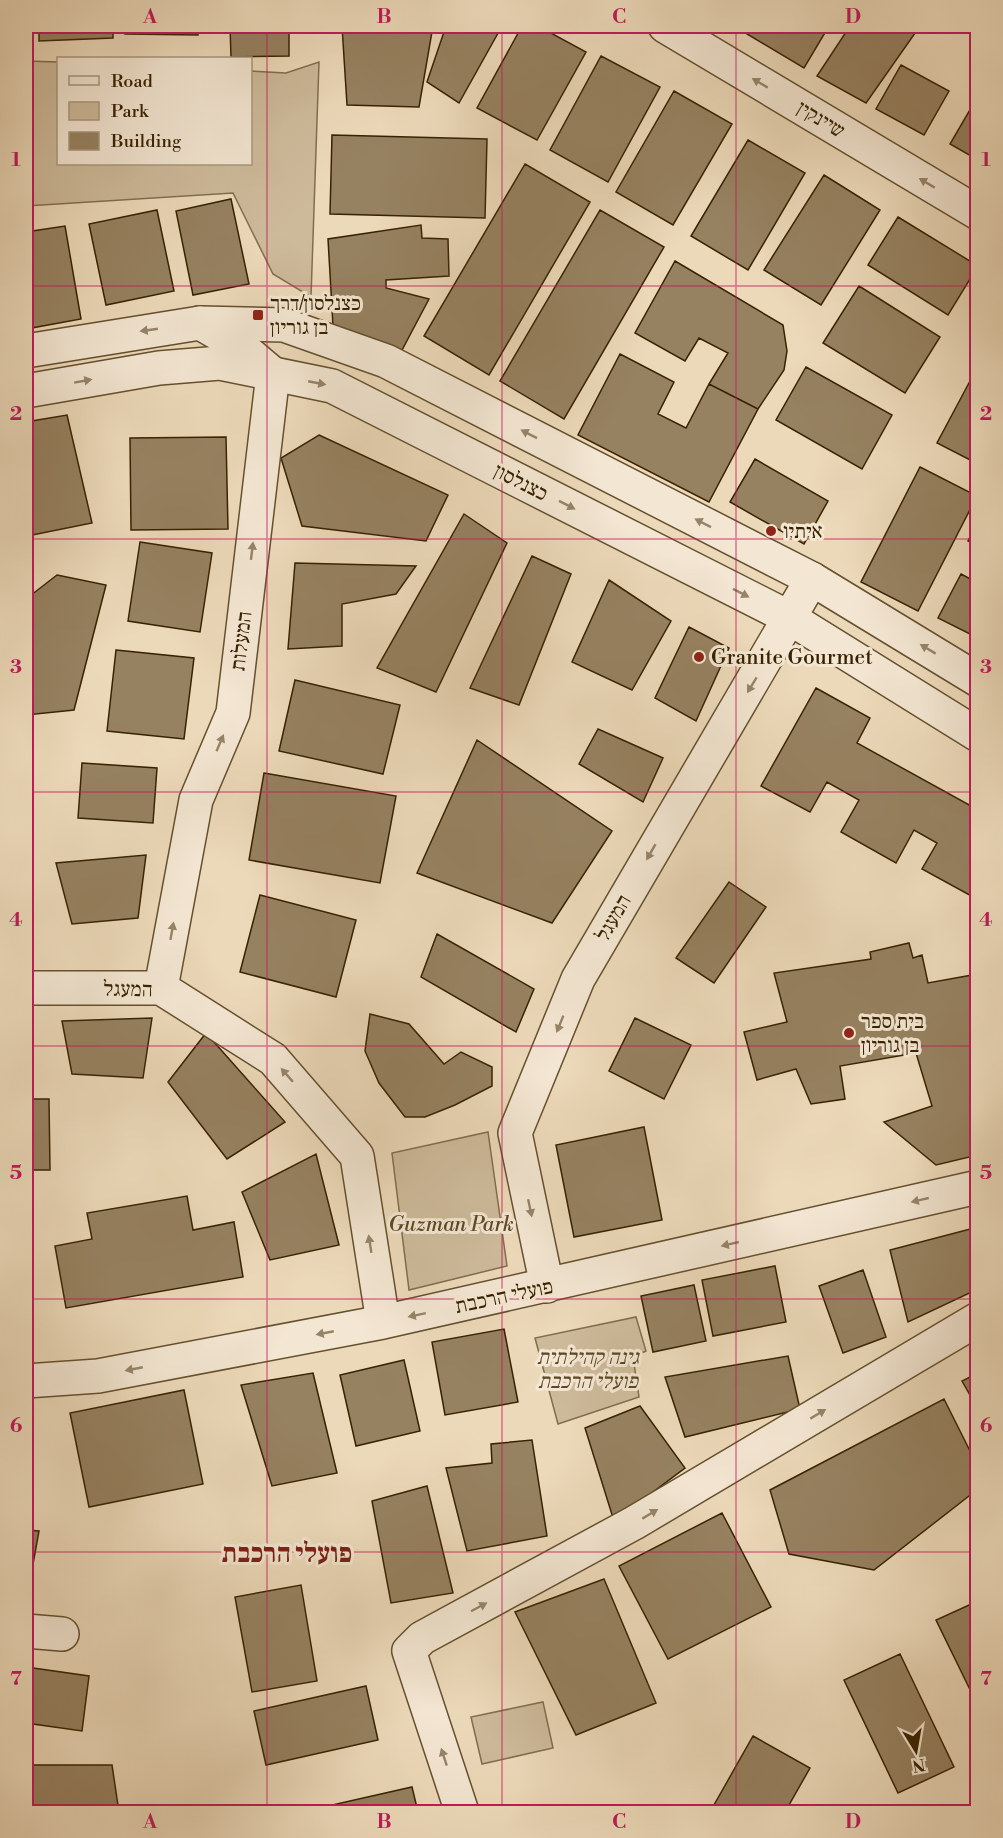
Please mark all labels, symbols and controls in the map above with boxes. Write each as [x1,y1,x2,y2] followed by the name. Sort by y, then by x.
[142,5,158,30] text: A
[376,5,392,30] text: B
[612,5,626,30] text: C
[845,5,861,30] text: D
[57,57,252,165] legend
[111,70,154,93] text: Road
[752,77,768,88] one-way arrow
[792,95,849,144] street label: שיינקין
[111,100,150,123] text: Park
[110,130,182,153] text: Building
[11,148,21,173] text: 1
[981,148,991,173] text: 1
[919,178,935,189] one-way arrow
[270,291,361,341] place label: כצנלסון/דרך בן גוריון
[251,308,265,322] marker: כצנלסון/דרך בן גוריון
[139,326,158,335] one-way arrow
[74,376,93,385] one-way arrow
[308,379,327,388] one-way arrow
[10,402,22,427] text: 2
[980,402,992,427] text: 2
[521,429,538,439] one-way arrow
[489,458,552,508] street label: כצנלסון
[559,500,576,510] one-way arrow
[694,518,711,528] one-way arrow
[783,519,823,545] place label: איתיו
[764,524,778,538] marker: איתיו
[247,542,256,561] one-way arrow
[732,588,750,598] one-way arrow
[225,610,259,672] street label: המעלות
[920,644,936,655] one-way arrow
[711,645,873,671] place label: Granite Gourmet
[692,650,706,664] marker: Granite Gourmet
[10,655,22,680] text: 3
[980,655,992,680] text: 3
[746,677,757,693] one-way arrow
[215,733,225,751] one-way arrow
[646,844,656,861] one-way arrow
[590,890,638,947] street label: המעגל
[9,908,23,933] text: 4
[979,908,993,933] text: 4
[168,921,177,940] one-way arrow
[103,977,153,1003] street label: המעגל
[861,1009,924,1059] place label: בית ספר בן גוריון
[555,1015,565,1033] one-way arrow
[842,1026,856,1040] marker: בית ספר בן גוריון
[280,1068,294,1083] one-way arrow
[10,1161,22,1186] text: 5
[980,1161,992,1186] text: 5
[911,1196,930,1205] one-way arrow
[526,1199,535,1218] one-way arrow
[388,1212,514,1238] park label: Guzman Park
[366,1234,375,1253] one-way arrow
[721,1239,740,1249] one-way arrow
[453,1274,556,1320] street label: פועלי הרכבת
[408,1310,427,1320] one-way arrow
[316,1329,335,1338] one-way arrow
[537,1345,641,1395] park label: גינה קהילתית פועלי הרכבת
[124,1365,143,1374] one-way arrow
[810,1408,826,1419] one-way arrow
[10,1414,23,1439] text: 6
[980,1414,993,1439] text: 6
[642,1508,658,1519] one-way arrow
[222,1537,352,1571] district label: פועלי הרכבת
[471,1602,488,1612] one-way arrow
[10,1667,22,1692] text: 7
[980,1667,992,1692] text: 7
[886,1721,946,1781] north arrow
[439,1748,448,1766] one-way arrow
[910,1754,927,1776] text: N
[142,1810,158,1835] text: A
[376,1810,392,1835] text: B
[612,1810,626,1835] text: C
[845,1810,861,1835] text: D

